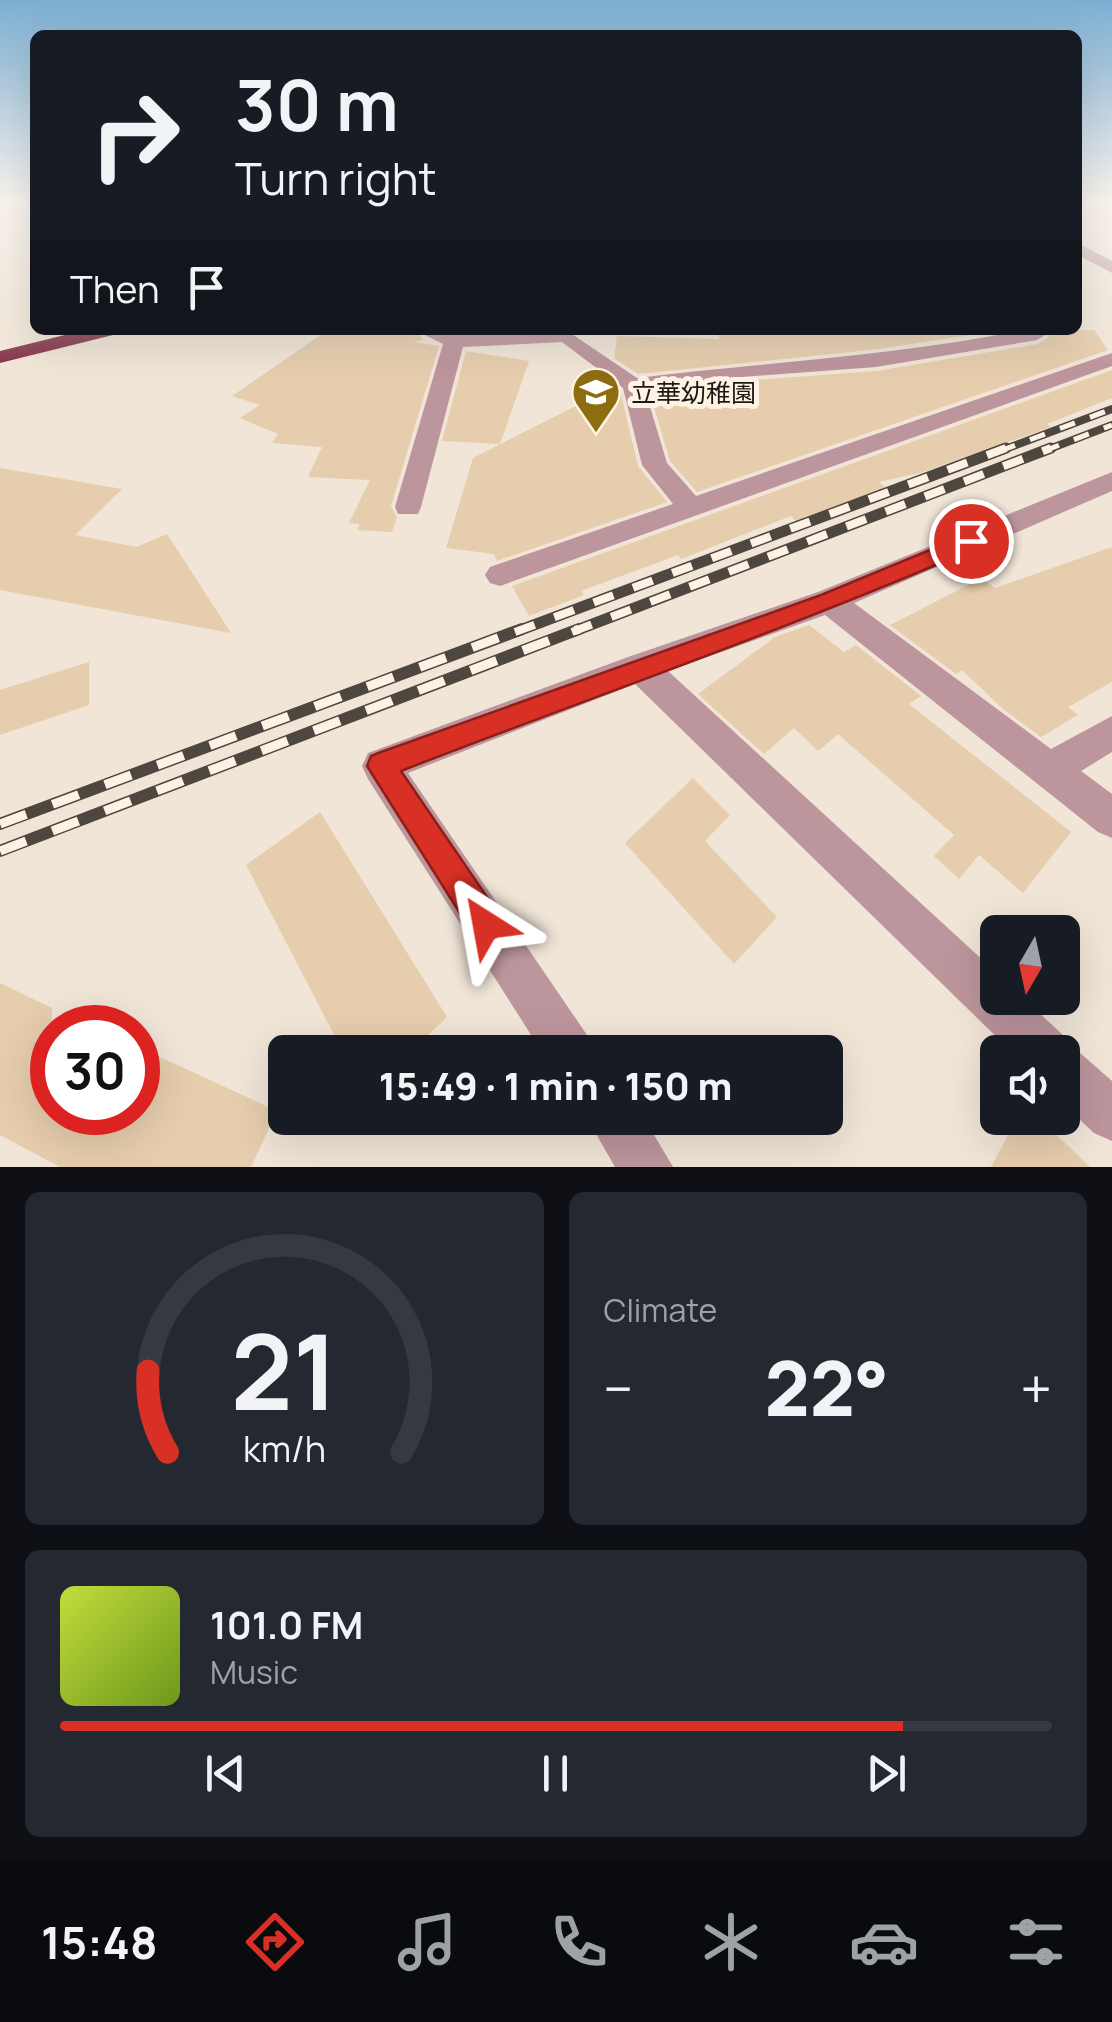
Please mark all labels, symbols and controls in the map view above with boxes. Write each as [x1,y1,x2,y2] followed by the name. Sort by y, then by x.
[235,56,399,152] text: 30 m
[70,70,200,200] icon: right
[235,147,436,209] text: Turn right
[179,260,234,315] icon: arrive
[70,262,159,314] text: Then
[570,366,622,434] school or university icon: 立華幼稚園
[631,375,756,410] place label: 立華幼稚園
[929,499,1014,584] pin
[944,514,999,569] icon: arrive
[434,873,538,977] position arrow
[980,915,1080,1015] north arrow
[980,915,1080,1135] map controls
[30,1005,160,1135] speed limit sign: 30
[980,1035,1080,1135] button: sound
[379,1059,732,1111] text: 15:49 · 1 min · 150 m
[604,1288,717,1332] text: Climate
[231,1299,338,1441] text: 21
[765,1336,889,1439] text: 22°
[604,1350,633,1426] text: −
[1020,1350,1052,1426] text: +
[243,1424,326,1473] text: km/h
[210,1598,363,1650] text: 101.0 FM
[210,1650,298,1694] text: Music
[198,1746,253,1801] icon: previous
[528,1746,583,1801] icon: pause
[859,1746,914,1801] icon: next
[240,1907,310,1977] icon: directions
[392,1907,462,1977] icon: music
[544,1907,614,1977] icon: phone
[696,1907,766,1977] icon: climate
[849,1907,919,1977] icon: car
[1001,1907,1071,1977] icon: filters
[41,1911,158,1973] text: 15:48

